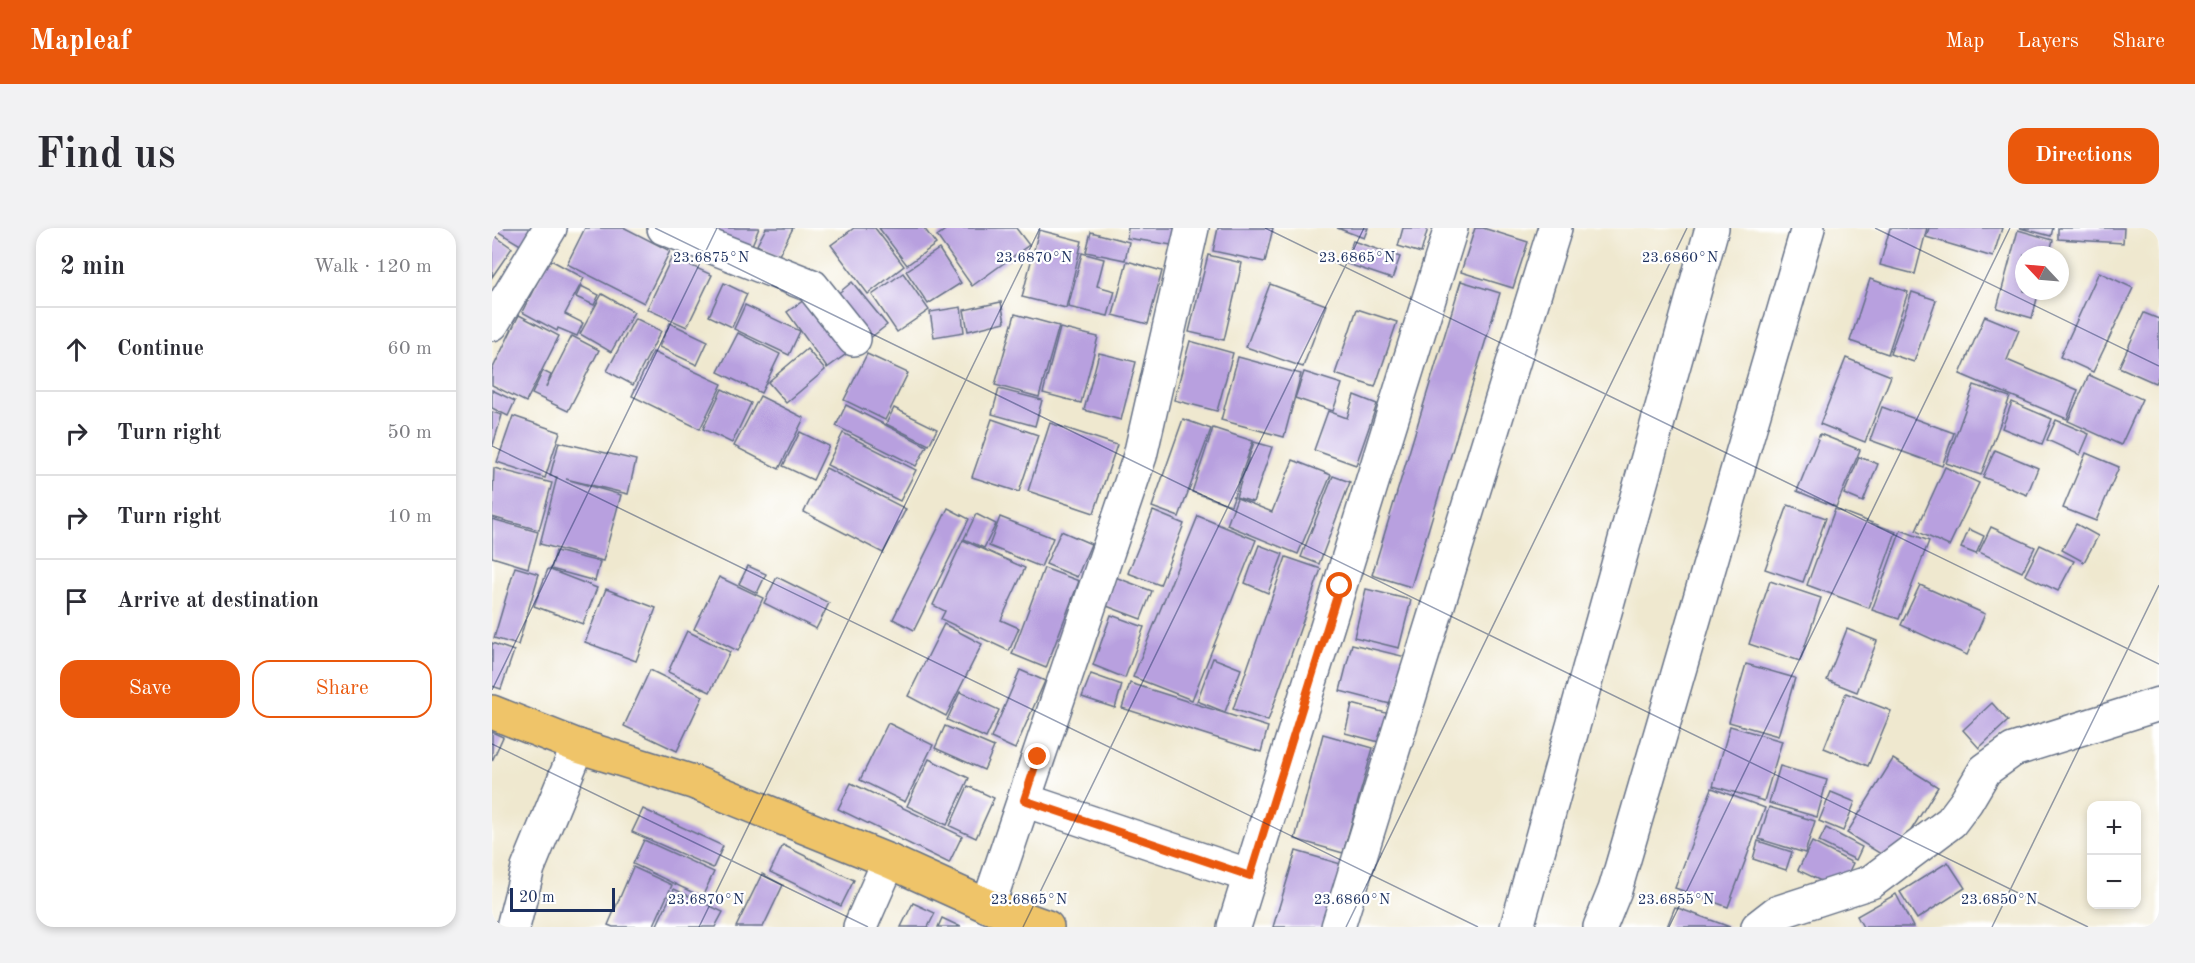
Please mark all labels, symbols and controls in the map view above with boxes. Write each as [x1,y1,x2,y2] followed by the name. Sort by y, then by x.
[30,28,130,56] text: Mapleaf
[1945,31,1984,52] text: Map
[2017,31,2079,52] text: Layers
[2112,31,2165,52] text: Share
[2008,128,2159,184] button: Directions
[36,135,175,177] text: Find us
[2015,246,2069,300] north arrow
[673,251,750,266] text: 23.6875°N
[996,251,1073,266] text: 23.6870°N
[1319,251,1396,266] text: 23.6865°N
[1642,251,1719,266] text: 23.6860°N
[60,254,125,280] text: 2 min
[313,257,432,277] text: Walk · 120 m
[60,333,93,366] icon: ahead
[117,338,204,360] text: Continue
[387,339,432,359] text: 60 m
[60,417,93,450] icon: right
[117,422,221,444] text: Turn right
[387,423,432,443] text: 50 m
[60,501,93,534] icon: right
[117,506,221,528] text: Turn right
[387,507,432,527] text: 10 m
[1326,572,1352,598] route start
[60,585,93,618] icon: arrive
[117,590,319,612] text: Arrive at destination
[60,660,240,718] button: Save
[252,660,432,718] button: Share
[1024,743,1050,769] route end
[2087,801,2141,909] map controls
[2087,801,2141,855] button: +
[2087,855,2141,909] button: −
[510,885,615,912] scale bar
[519,890,555,906] text: 20 m
[668,893,745,908] text: 23.6870°N
[991,893,1068,908] text: 23.6865°N
[1314,893,1391,908] text: 23.6860°N
[1638,893,1715,908] text: 23.6855°N
[1961,893,2038,908] text: 23.6850°N

